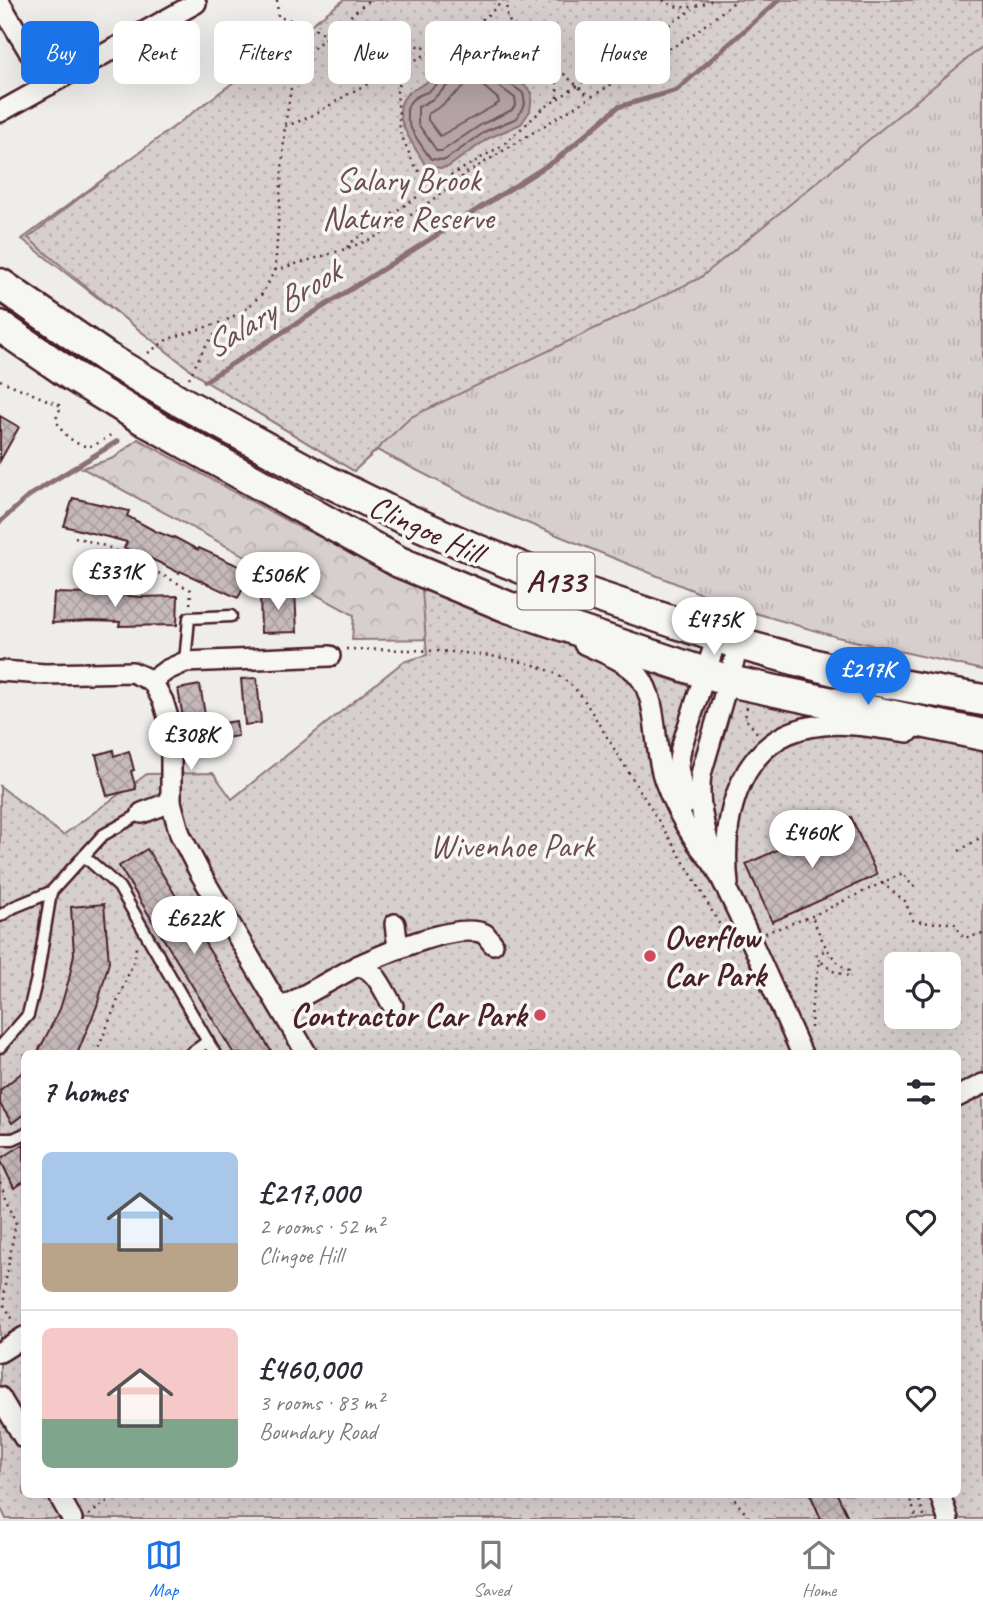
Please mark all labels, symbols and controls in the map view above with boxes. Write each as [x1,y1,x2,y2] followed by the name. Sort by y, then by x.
[21,21,99,84] chip: Buy
[113,21,200,84] chip: Rent
[214,21,314,84] chip: Filters
[328,21,411,84] chip: New
[425,21,561,84] chip: Apartment
[575,21,670,84] chip: House
[322,159,496,239] park label: Salary Brook Nature Reserve
[195,247,353,369] water label: Salary Brook
[362,484,494,576] street label: Clingoe Hill
[66,550,164,609] pin: £331K
[229,552,327,612] pin: £506K
[518,552,594,610] road number: A133
[88,557,142,586] text: £331K
[251,560,305,589] text: £506K
[665,598,763,657] pin: £475K
[688,605,740,634] text: £475K
[819,648,917,707] pin: £217K
[842,655,895,684] text: £217K
[142,712,240,772] pin: £308K
[164,720,218,749] text: £308K
[763,810,861,870] pin: £460K
[785,818,839,847] text: £460K
[430,825,596,867] park label: Wivenhoe Park
[145,897,243,956] pin: £622K
[167,904,221,933] text: £622K
[664,916,768,996] place label: Overflow Car Park
[642,948,658,964] marker: Overflow Car Park
[884,952,961,1029] map controls
[884,952,961,1029] button: locate
[290,994,529,1036] place label: Contractor Car Park
[532,1007,548,1023] marker: Contractor Car Park
[42,1073,127,1111] text: 7 homes
[902,1073,940,1111] icon: filters
[259,1174,359,1212] text: £217,000
[98,1180,182,1264] icon: home
[902,1203,940,1241] icon: heart
[259,1212,383,1241] text: 2 rooms · 52 m²
[259,1241,343,1270] text: Clingoe Hill
[259,1350,360,1388] text: £460,000
[98,1356,182,1440] icon: home
[902,1379,940,1417] icon: heart
[259,1388,383,1417] text: 3 rooms · 83 m²
[259,1417,377,1446] text: Boundary Road
[145,1536,183,1602] tab: Map
[472,1536,510,1602] tab: Saved
[800,1536,838,1602] tab: Home

